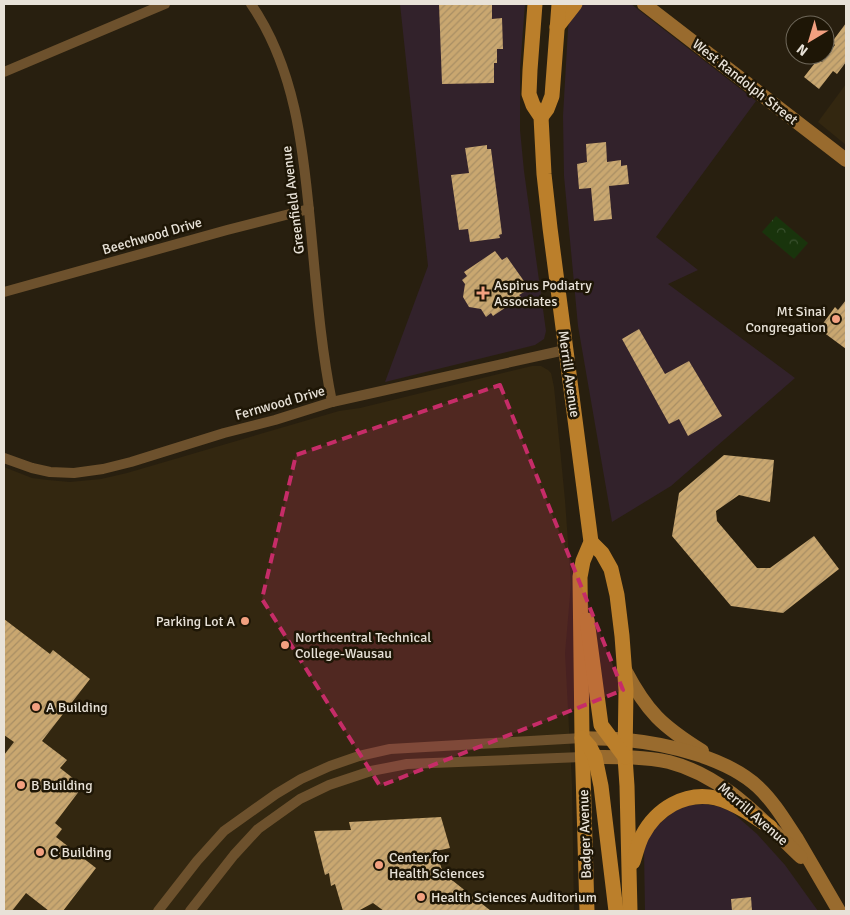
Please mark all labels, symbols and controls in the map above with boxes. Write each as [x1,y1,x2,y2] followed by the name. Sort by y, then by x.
[785,15,835,65] north arrow
[689,36,801,128] street label: West Randolph Street
[793,40,811,60] text: N
[278,145,308,255] street label: Greenfield Avenue
[100,214,204,258] street label: Beechwood Drive
[494,277,592,310] place label: Aspirus Podiatry Associates
[476,286,490,300] marker: Aspirus Podiatry Associates
[745,303,826,336] place label: Mt Sinai Congregation
[830,313,842,325] marker: Mt Sinai Congregation
[554,329,584,419] street label: Merrill Avenue
[233,382,327,424] street label: Fernwood Drive
[156,613,235,630] place label: Parking Lot A
[239,615,251,627] marker: Parking Lot A
[295,629,431,662] place label: Northcentral Technical College-Wausau
[279,639,291,651] marker: Northcentral Technical College-Wausau
[46,699,108,716] place label: A Building
[30,701,42,713] marker: A Building
[31,777,93,794] place label: B Building
[15,779,27,791] marker: B Building
[714,779,792,849] street label: Merrill Avenue
[575,789,595,879] street label: Badger Avenue
[50,844,112,861] place label: C Building
[34,846,46,858] marker: C Building
[389,849,485,882] place label: Center for Health Sciences
[373,859,385,871] marker: Center for Health Sciences
[431,889,597,906] place label: Health Sciences Auditorium
[415,891,427,903] marker: Health Sciences Auditorium

